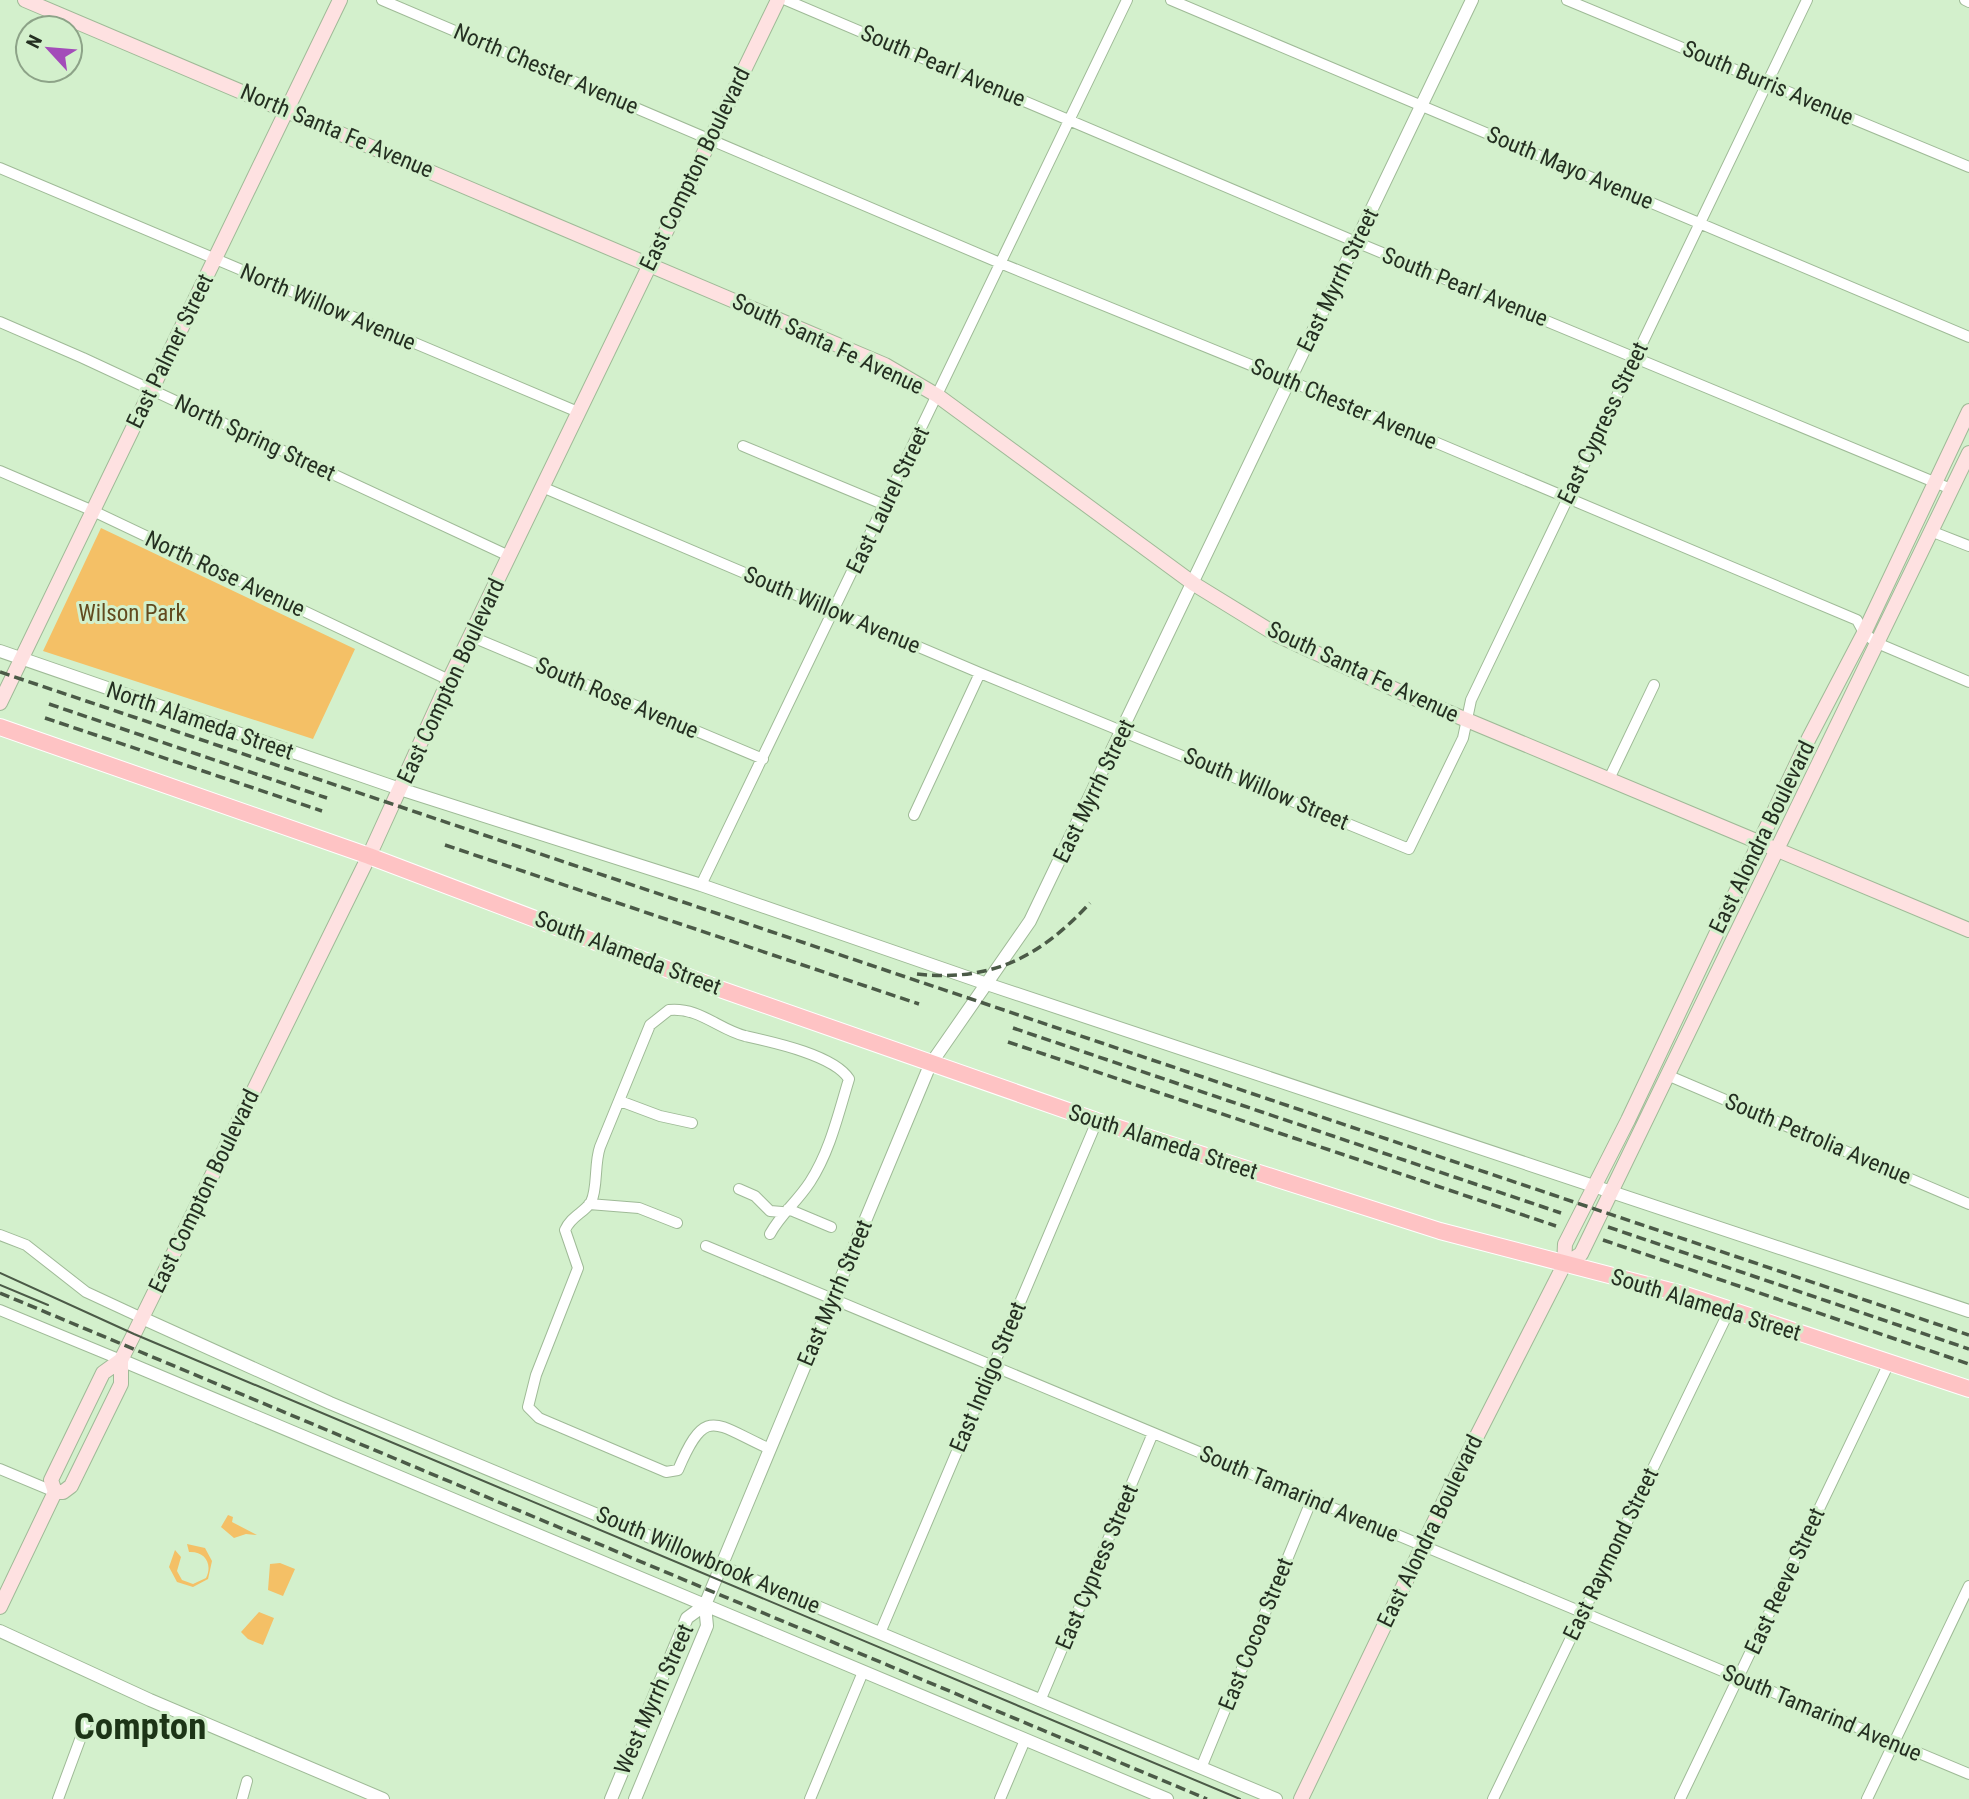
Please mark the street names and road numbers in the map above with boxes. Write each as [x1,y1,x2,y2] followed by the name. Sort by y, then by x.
[450,18,642,120] street label: North Chester Avenue
[857,19,1029,113] street label: South Pearl Avenue
[1679,35,1857,131] street label: South Burris Avenue
[634,63,756,275] street label: East Compton Boulevard
[237,78,437,184] street label: North Santa Fe Avenue
[1483,121,1657,215] street label: South Mayo Avenue
[1292,204,1384,356] street label: East Myrrh Street
[1378,242,1552,332] street label: South Pearl Avenue
[236,258,420,356] street label: North Willow Avenue
[121,269,219,433] street label: East Palmer Street
[728,288,928,400] street label: South Santa Fe Avenue
[1552,338,1654,508] street label: East Cypress Street
[1247,353,1441,455] street label: South Chester Avenue
[171,389,339,487] street label: North Spring Street
[841,422,935,578] street label: East Laurel Street
[141,525,309,623] street label: North Rose Avenue
[740,561,924,659] street label: South Willow Avenue
[392,574,510,788] street label: East Compton Boulevard
[1263,616,1463,728] street label: South Santa Fe Avenue
[532,652,702,744] street label: South Rose Avenue
[103,676,297,766] street label: North Alameda Street
[1048,715,1140,867] street label: East Myrrh Street
[1704,736,1820,938] street label: East Alondra Boulevard
[1179,742,1353,836] street label: South Willow Street
[531,905,725,1001] street label: South Alameda Street
[143,1085,265,1297] street label: East Compton Boulevard
[1721,1088,1915,1190] street label: South Petrolia Avenue
[1065,1099,1261,1185] street label: South Alameda Street
[792,1216,878,1370] street label: East Myrrh Street
[1608,1263,1804,1347] street label: South Alameda Street
[944,1298,1032,1456] street label: East Indigo Street
[1372,1430,1488,1632] street label: East Alondra Boulevard
[1195,1440,1403,1548] street label: South Tamarind Avenue
[1558,1463,1664,1645] street label: East Raymond Street
[1050,1480,1144,1654] street label: East Cypress Street
[592,1501,824,1619] street label: South Willowbrook Avenue
[1739,1504,1831,1658] street label: East Reeve Street
[1213,1554,1299,1714] street label: East Cocoa Street
[609,1620,699,1778] street label: West Myrrh Street
[1718,1659,1926,1767] street label: South Tamarind Avenue

